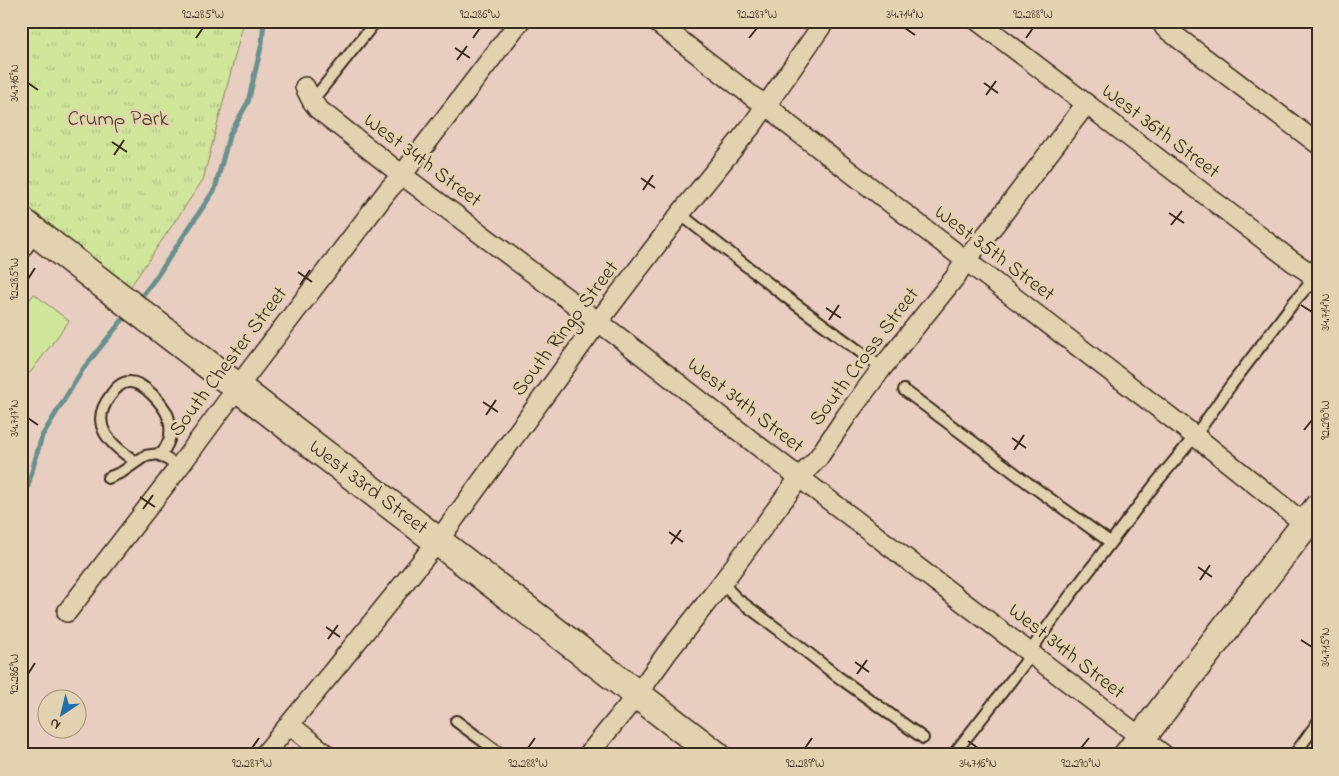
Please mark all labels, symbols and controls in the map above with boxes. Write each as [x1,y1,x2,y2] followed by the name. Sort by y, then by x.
[182,6,224,24] text: 92.285°W
[460,6,500,24] text: 92.286°W
[737,6,777,24] text: 92.287°W
[886,6,924,24] text: 34.714°N
[1013,6,1053,24] text: 92.288°W
[6,64,24,102] text: 34.716°N
[1094,77,1226,187] street label: West 36th Street
[68,105,169,135] park label: Crump Park
[357,107,487,215] street label: West 34th Street
[927,199,1061,309] street label: West 35th Street
[505,255,629,404] street label: South Ringo Street
[6,258,24,300] text: 92.285°W
[162,281,296,443] street label: South Chester Street
[803,281,927,433] street label: South Cross Street
[1317,293,1335,331] text: 34.714°N
[680,351,810,461] street label: West 34th Street
[6,399,24,437] text: 34.717°N
[1317,400,1335,440] text: 92.290°W
[302,433,434,543] street label: West 33rd Street
[1001,597,1131,707] street label: West 34th Street
[1317,627,1335,667] text: 34.715°N
[6,654,24,694] text: 92.286°W
[38,688,88,738] north arrow
[46,712,65,735] text: N
[232,755,272,773] text: 92.287°W
[508,755,548,773] text: 92.288°W
[786,755,824,773] text: 92.289°W
[959,755,997,773] text: 34.716°N
[1061,755,1101,773] text: 92.290°W

